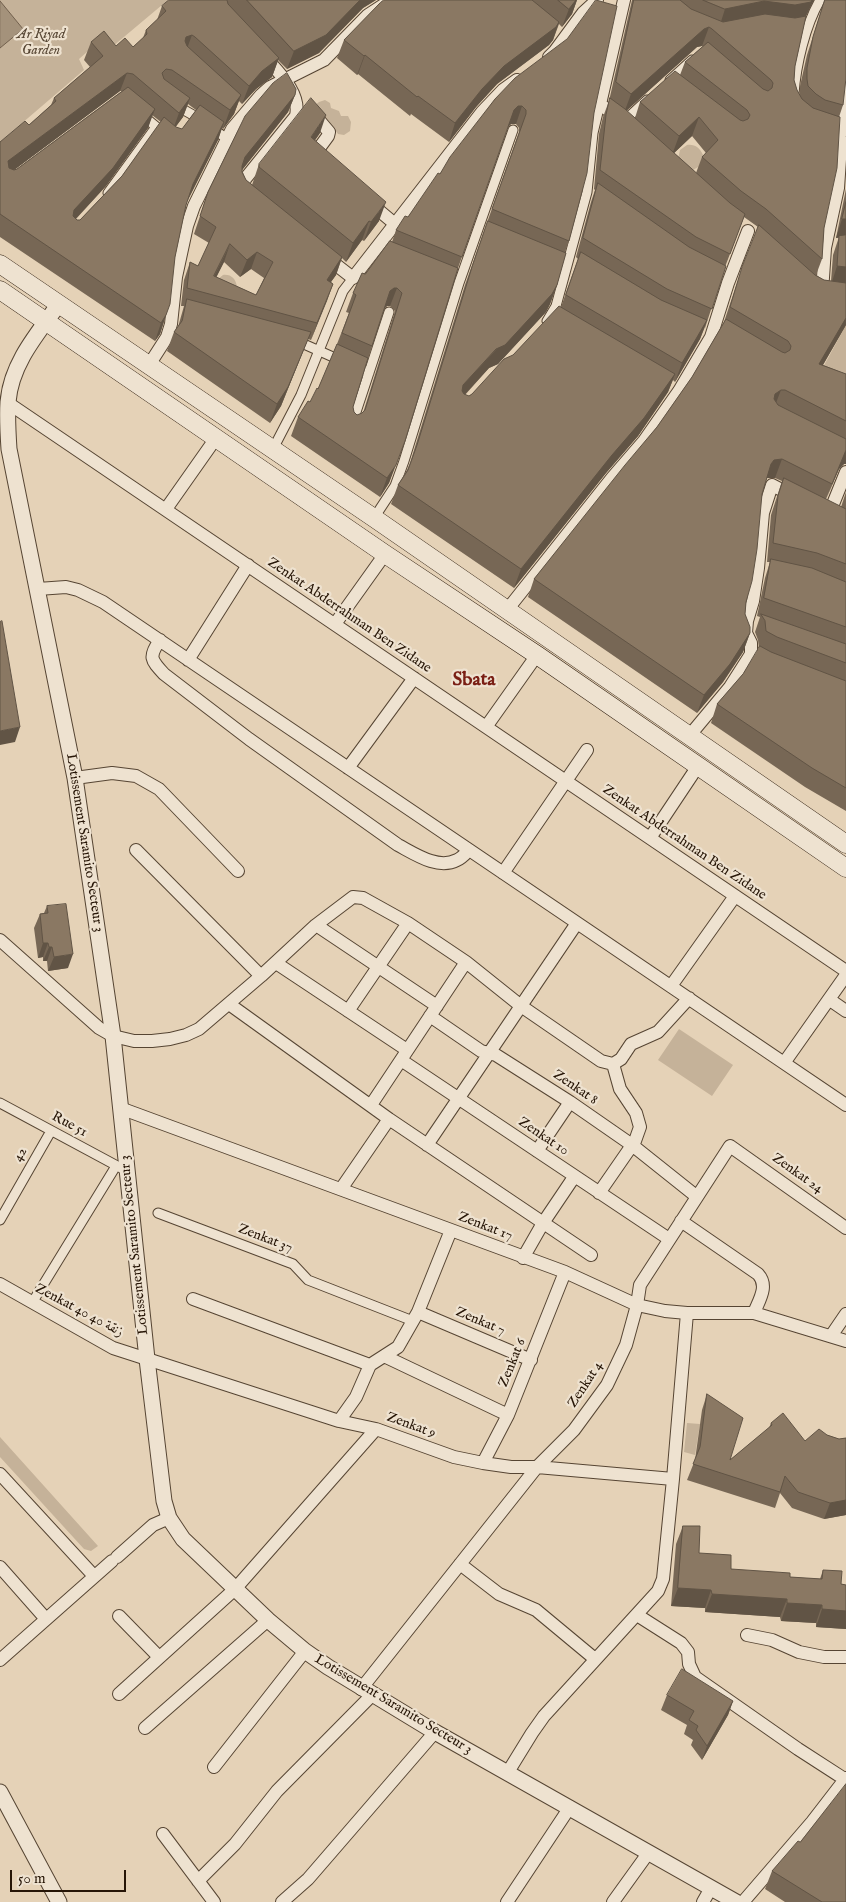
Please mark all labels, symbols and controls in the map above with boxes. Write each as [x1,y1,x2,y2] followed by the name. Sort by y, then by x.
[17,27,65,59] park label: Ar Riyad Garden
[264,555,434,677] street label: Zenkat Abderrahman Ben Zidane
[453,670,495,692] district label: Sbata
[62,752,106,934] street label: Lotissement Saramito Secteur 3
[599,782,769,904] street label: Zenkat Abderrahman Ben Zidane
[549,1067,601,1109] street label: Zenkat 8
[48,1109,90,1141] street label: Rue 51
[515,1114,571,1160] street label: Zenkat 10
[10,1145,32,1165] street label: 42
[768,1150,826,1198] street label: Zenkat 24
[117,1154,153,1336] street label: Lotissement Saramito Secteur 3
[455,1209,515,1245] street label: Zenkat 17
[235,1221,295,1257] street label: Zenkat 37
[32,1281,126,1341] street label: Zenkat 40 زنقة 40
[453,1304,507,1340] street label: Zenkat 7
[496,1336,530,1390] street label: Zenkat 6
[565,1359,607,1411] street label: Zenkat 4
[384,1409,438,1443] street label: Zenkat 9
[311,1651,475,1759] street label: Lotissement Saramito Secteur 3
[12,1860,129,1892] scale bar
[18,1869,46,1888] text: 50 m

